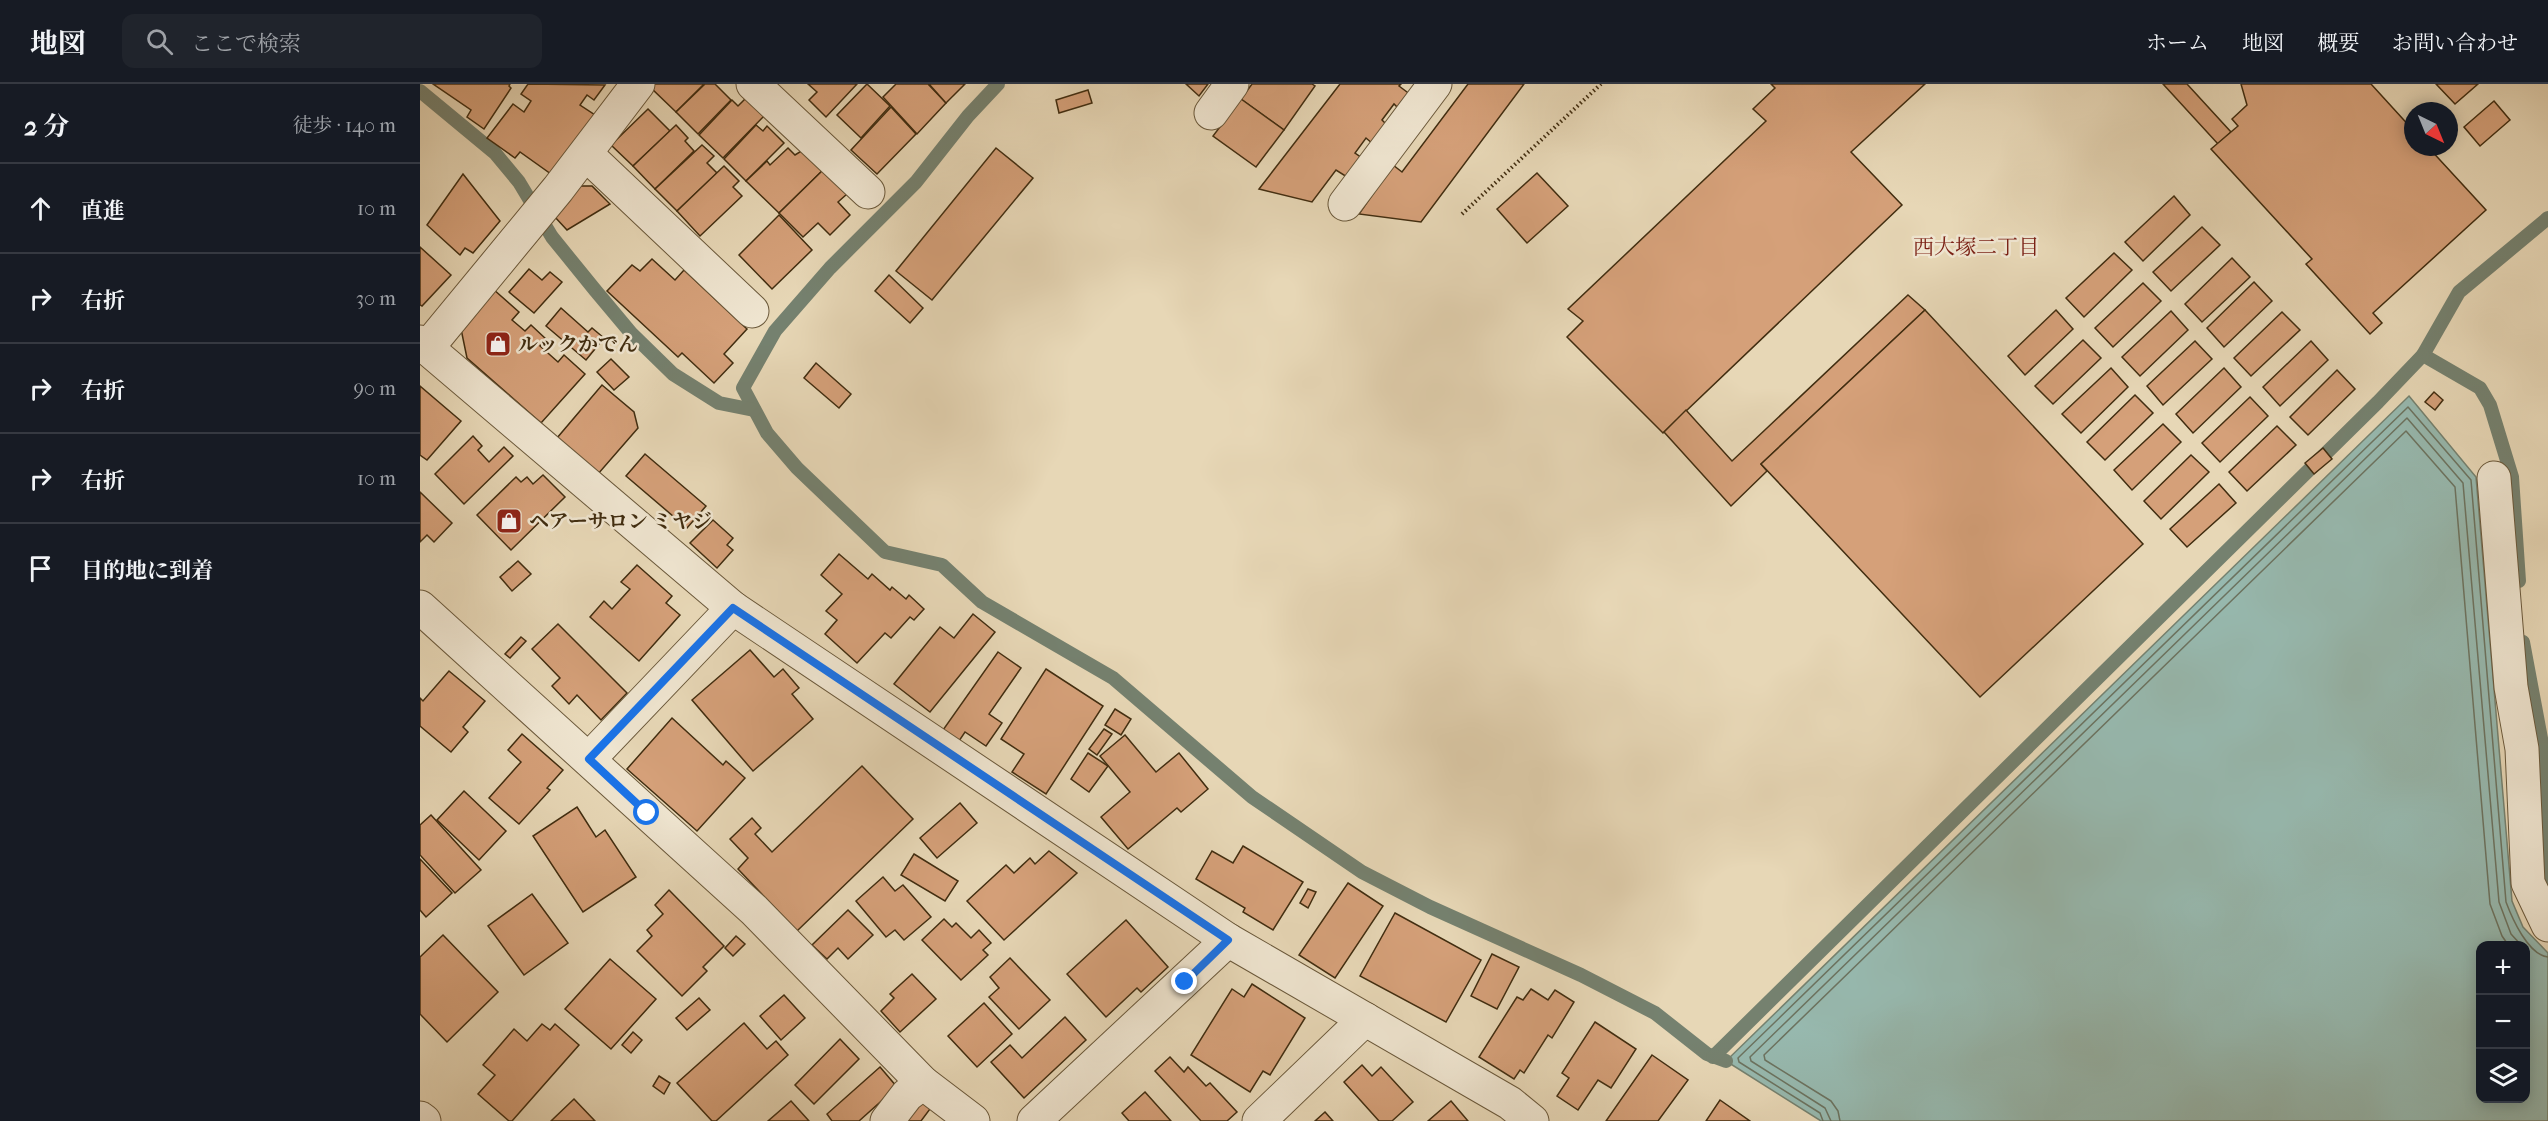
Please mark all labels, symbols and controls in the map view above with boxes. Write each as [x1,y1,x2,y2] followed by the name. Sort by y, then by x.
[122,14,542,68] search box
[143,25,176,58] icon: search
[30,27,86,60] text: 地図
[191,31,301,57] text: ここで検索
[2146,31,2209,55] text: ホーム
[2242,31,2284,55] text: 地図
[2317,31,2359,55] text: 概要
[2392,31,2518,55] text: お問い合わせ
[2404,102,2458,156] north arrow
[24,111,69,142] text: 2 分
[292,114,396,137] text: 徒歩 · 140 m
[24,192,57,225] icon: ahead
[357,197,396,220] text: 10 m
[81,198,125,224] text: 直進
[1913,235,2039,259] district label: 西大塚二丁目
[24,282,57,315] icon: right
[356,287,396,310] text: 30 m
[81,288,125,314] text: 右折
[483,329,513,359] shop icon: ルックかでん
[518,333,638,356] place label: ルックかでん
[24,372,57,405] icon: right
[354,377,396,400] text: 90 m
[81,378,125,404] text: 右折
[24,462,57,495] icon: right
[357,467,396,490] text: 10 m
[81,468,125,494] text: 右折
[494,506,524,536] shop icon: ヘアーサロン ミヤジ
[529,510,712,533] place label: ヘアーサロン ミヤジ
[24,552,57,585] icon: arrive
[81,558,213,584] text: 目的地に到着
[633,799,659,825] route start
[2476,941,2530,1103] map controls
[2476,941,2530,995] button: +
[1171,968,1197,994] route end
[2476,995,2530,1049] button: −
[2476,1049,2530,1103] button: layers

